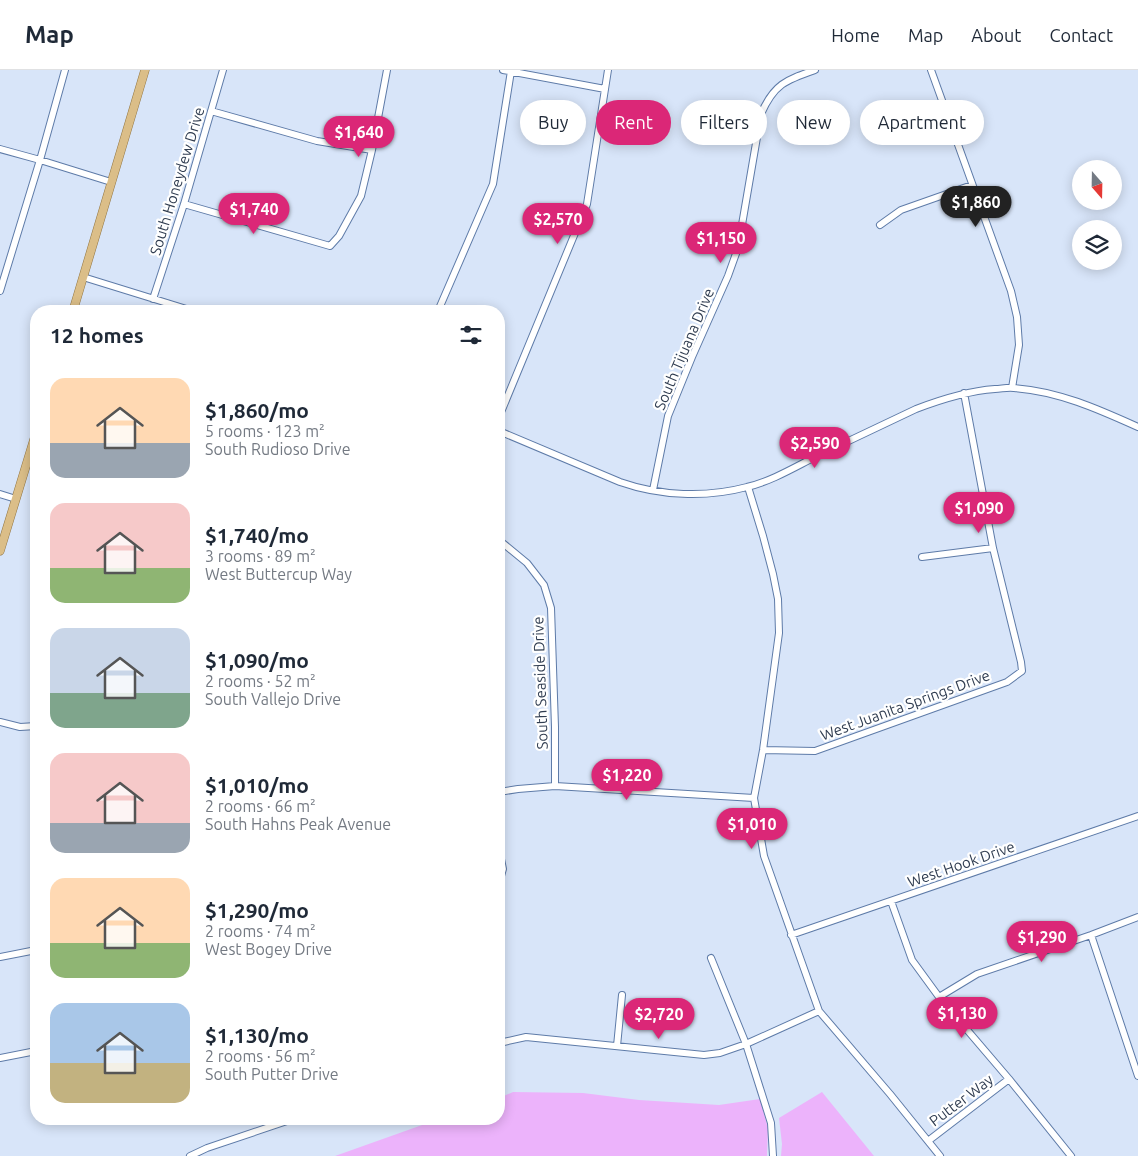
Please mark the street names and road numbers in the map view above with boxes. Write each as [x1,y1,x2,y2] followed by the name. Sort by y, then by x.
[146,105,208,257] street label: South Honeydew Drive
[651,286,717,412] street label: South Tijuana Drive
[529,616,551,750] street label: South Seaside Drive
[818,666,992,744] street label: West Juanita Springs Drive
[905,838,1017,890] street label: West Hook Drive
[926,1071,996,1129] street label: Putter Way

